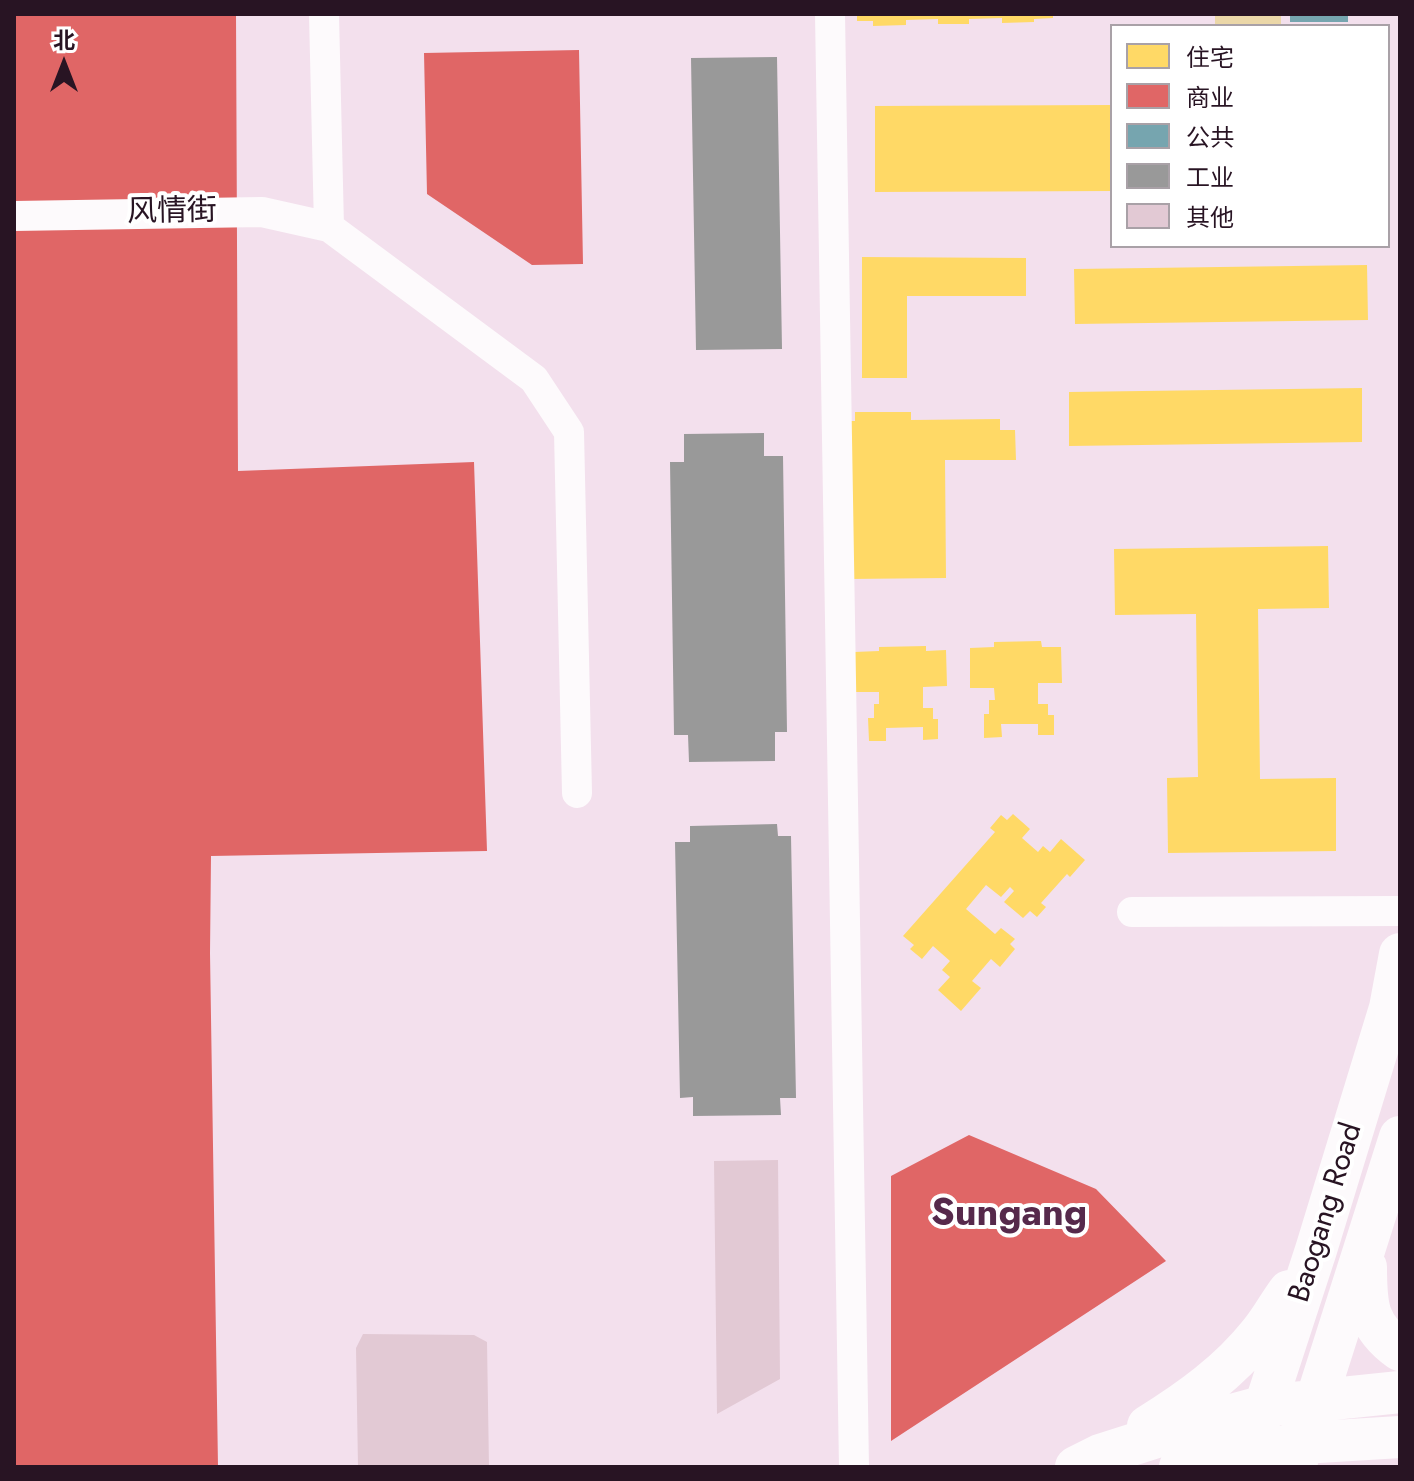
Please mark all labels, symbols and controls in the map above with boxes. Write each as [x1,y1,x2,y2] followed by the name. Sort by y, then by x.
[24,24,104,104] north arrow
[53,24,75,56] text: 北
[1110,24,1390,248] legend
[1186,40,1234,75] text: 住宅
[1186,80,1234,115] text: 商业
[1186,120,1234,155] text: 公共
[1186,160,1234,195] text: 工业
[127,194,217,232] street label: 风情街
[1186,200,1234,235] text: 其他
[1283,1119,1371,1307] street label: Baogang Road
[931,1193,1087,1239] district label: Sungang

